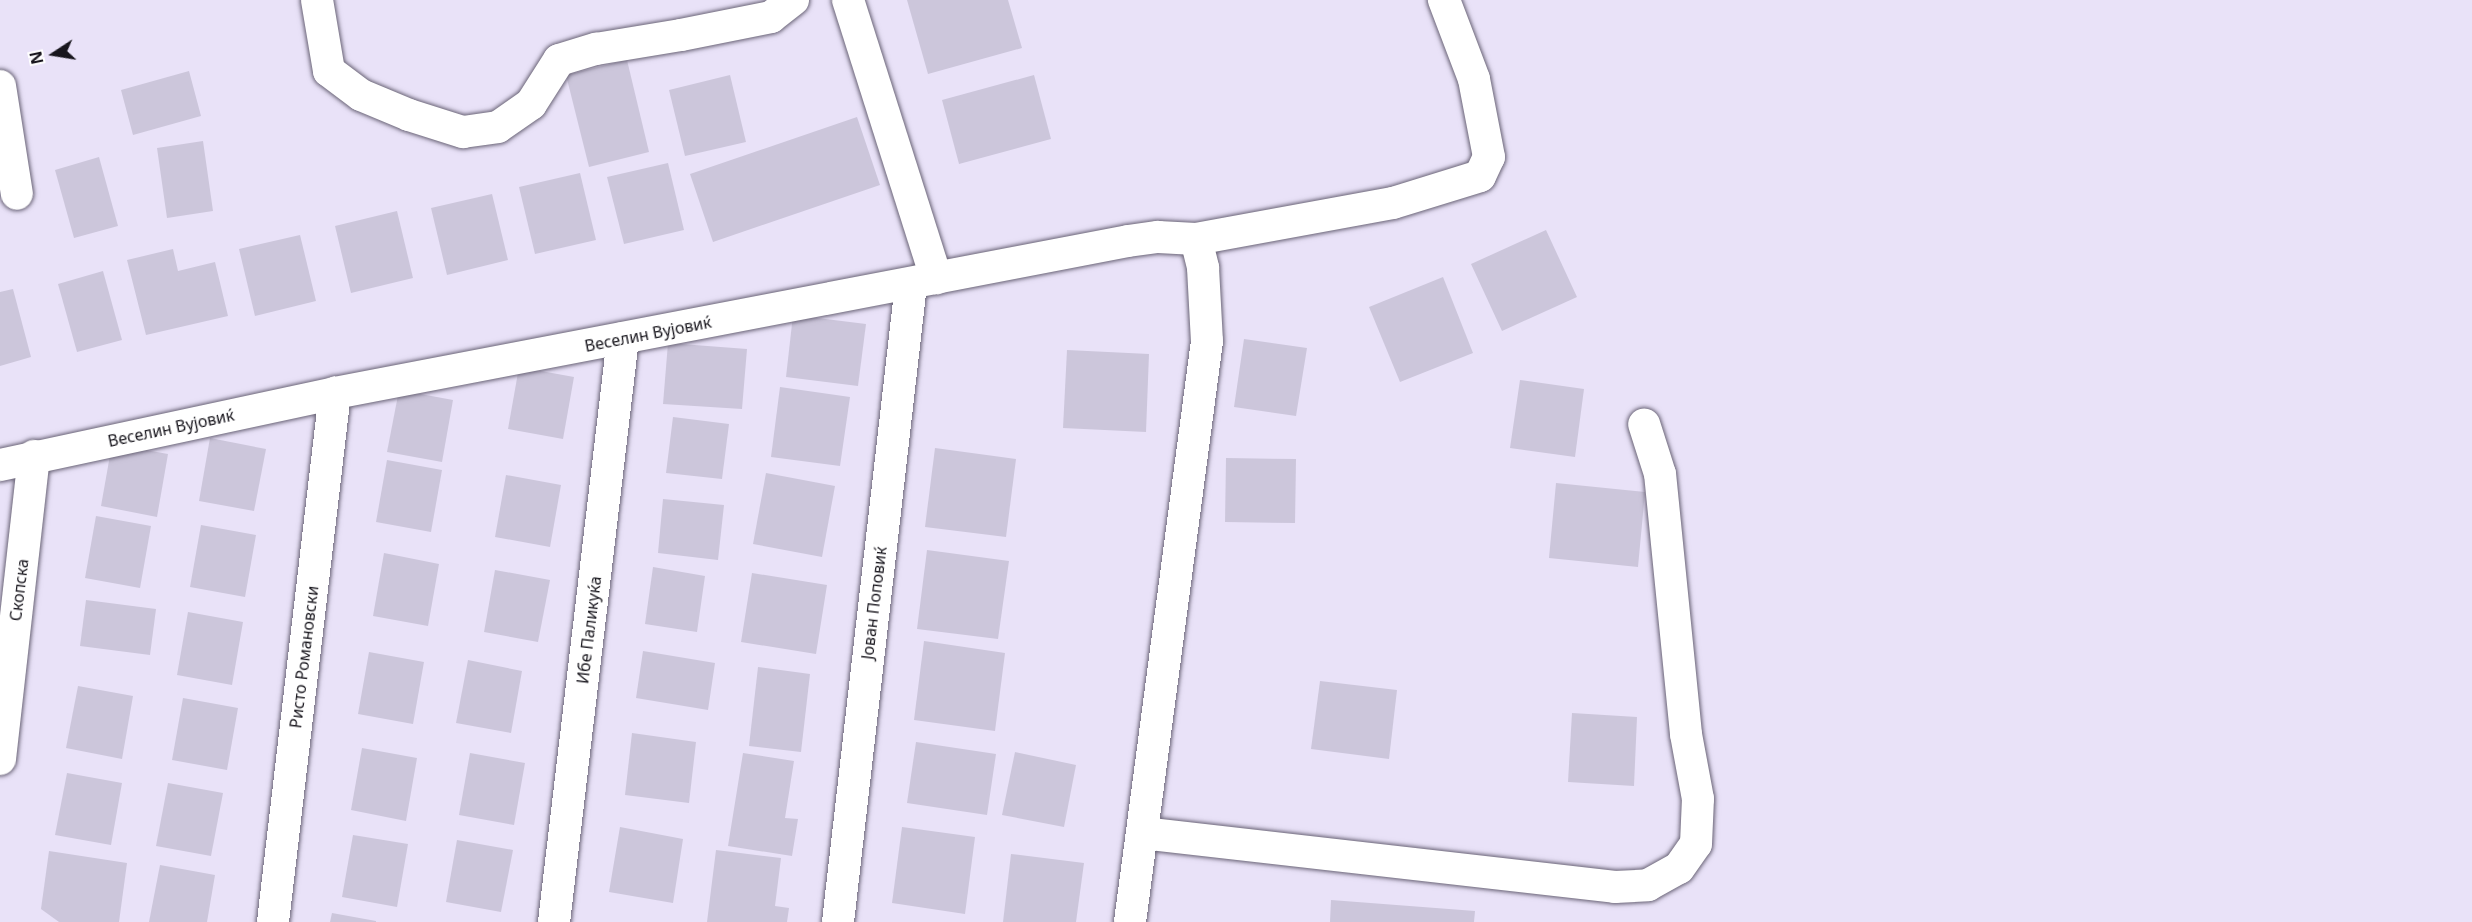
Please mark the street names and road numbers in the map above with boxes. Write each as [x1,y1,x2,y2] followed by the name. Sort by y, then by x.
[583,312,713,356] street label: Веселин Вујовиќ
[106,405,236,451] street label: Веселин Вујовиќ
[858,545,890,661] street label: Јован Поповиќ
[6,558,32,622] street label: Скопска
[573,575,605,685] street label: Ибе Паликуќа
[286,585,322,729] street label: Ристо Романовски

